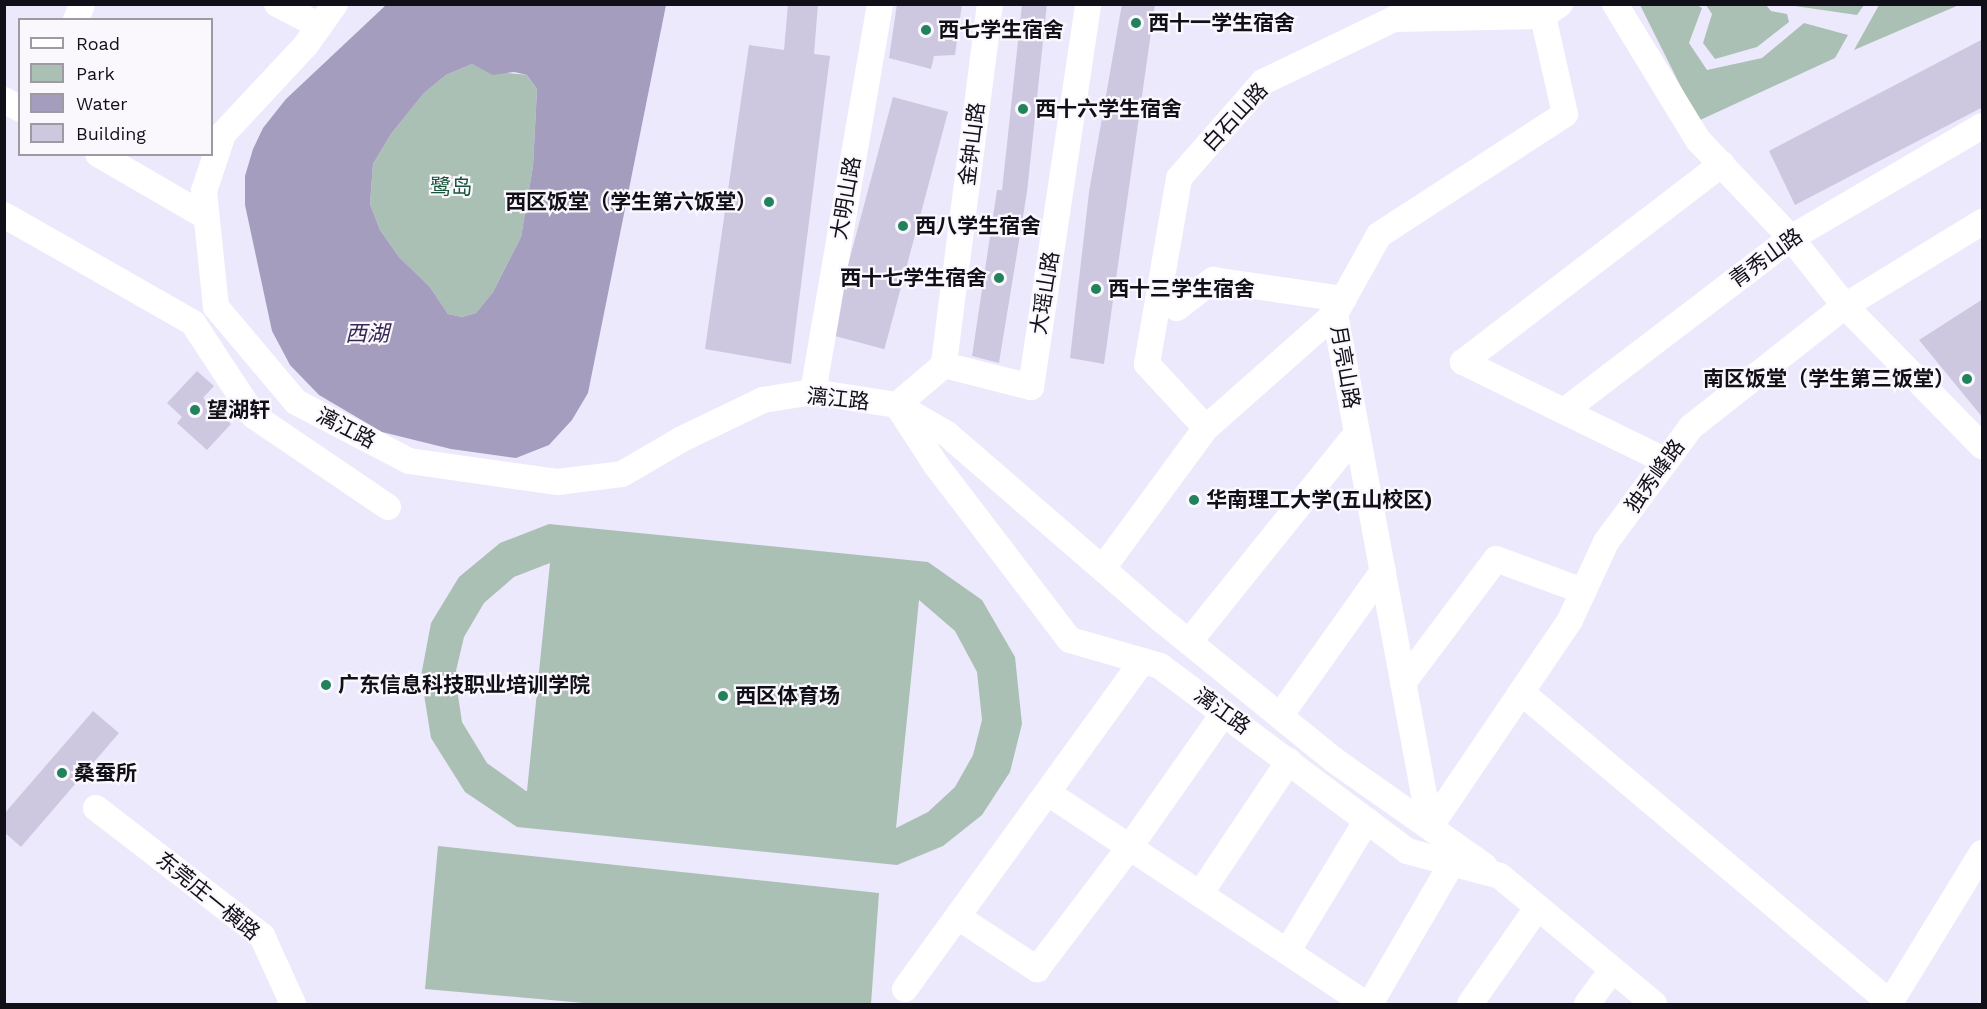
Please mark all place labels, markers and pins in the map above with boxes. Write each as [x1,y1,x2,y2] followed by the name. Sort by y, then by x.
[1148,10,1295,36] place label: 西十一学生宿舍
[1129,16,1143,30] marker: 西十一学生宿舍
[938,17,1064,43] place label: 西七学生宿舍
[919,23,933,37] marker: 西七学生宿舍
[1035,96,1182,122] place label: 西十六学生宿舍
[1016,102,1030,116] marker: 西十六学生宿舍
[505,189,757,215] place label: 西区饭堂（学生第六饭堂）
[762,195,776,209] marker: 西区饭堂（学生第六饭堂）
[915,213,1041,239] place label: 西八学生宿舍
[896,219,910,233] marker: 西八学生宿舍
[840,265,987,291] place label: 西十七学生宿舍
[992,271,1006,285] marker: 西十七学生宿舍
[1108,276,1255,302] place label: 西十三学生宿舍
[1089,282,1103,296] marker: 西十三学生宿舍
[1703,366,1955,392] place label: 南区饭堂（学生第三饭堂）
[1960,372,1974,386] marker: 南区饭堂（学生第三饭堂）
[207,397,270,423] place label: 望湖轩
[188,403,202,417] marker: 望湖轩
[1206,487,1432,513] place label: 华南理工大学(五山校区)
[1187,493,1201,507] marker: 华南理工大学(五山校区)
[338,672,590,698] place label: 广东信息科技职业培训学院
[319,678,333,692] marker: 广东信息科技职业培训学院
[735,683,840,709] place label: 西区体育场
[716,689,730,703] marker: 西区体育场
[74,760,137,786] place label: 桑蚕所
[55,766,69,780] marker: 桑蚕所

